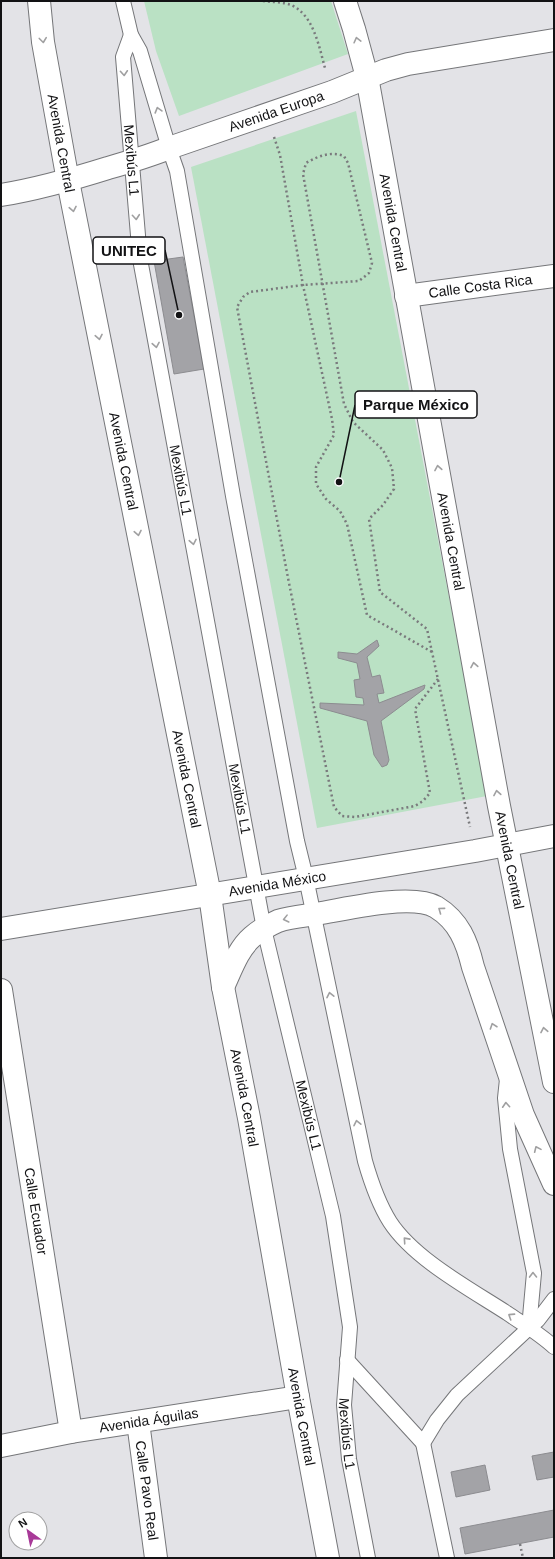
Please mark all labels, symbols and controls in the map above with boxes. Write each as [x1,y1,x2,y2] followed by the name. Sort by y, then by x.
[353,36,362,43] one-way arrow
[38,37,47,43] one-way arrow
[120,70,129,76] one-way arrow
[227,87,326,135] street label: Avenida Europa
[45,93,78,194] street label: Avenida Central
[154,107,163,114] one-way arrow
[121,124,143,197] street label: Mexibús L1
[377,172,410,273] street label: Avenida Central
[69,206,77,212] one-way arrow
[132,214,141,220] one-way arrow
[93,237,165,264] callout: UNITEC
[101,242,157,259] text: UNITEC
[428,271,533,301] street label: Calle Costa Rica
[94,333,102,340] one-way arrow
[152,342,160,348] one-way arrow
[355,391,477,418] callout: Parque México
[363,396,469,413] text: Parque México
[106,411,141,511] street label: Avenida Central
[167,443,195,517] street label: Mexibús L1
[434,465,442,471] one-way arrow
[434,491,468,592] street label: Avenida Central
[133,530,141,536] one-way arrow
[188,539,196,545] one-way arrow
[470,662,478,668] one-way arrow
[169,729,204,829] street label: Avenida Central
[225,762,254,836] street label: Mexibús L1
[493,790,502,796] one-way arrow
[492,810,527,910] street label: Avenida Central
[227,868,327,899] street label: Avenida México
[438,907,445,915] one-way arrow
[283,915,289,923] one-way arrow
[326,992,335,998] one-way arrow
[490,1023,498,1030] one-way arrow
[540,1027,549,1033] one-way arrow
[227,1047,262,1148] street label: Avenida Central
[293,1078,325,1152] street label: Mexibús L1
[501,1102,510,1108] one-way arrow
[353,1119,361,1126] one-way arrow
[534,1145,542,1153] one-way arrow
[21,1167,51,1256] street label: Calle Ecuador
[404,1237,411,1245] one-way arrow
[529,1272,537,1278] one-way arrow
[509,1314,516,1321] one-way arrow
[285,1366,319,1467] street label: Avenida Central
[336,1397,359,1471] street label: Mexibús L1
[98,1404,199,1436] street label: Avenida Águilas
[133,1440,162,1541] street label: Calle Pavo Real
[8,1511,48,1551] north arrow
[16,1515,29,1530] text: N

